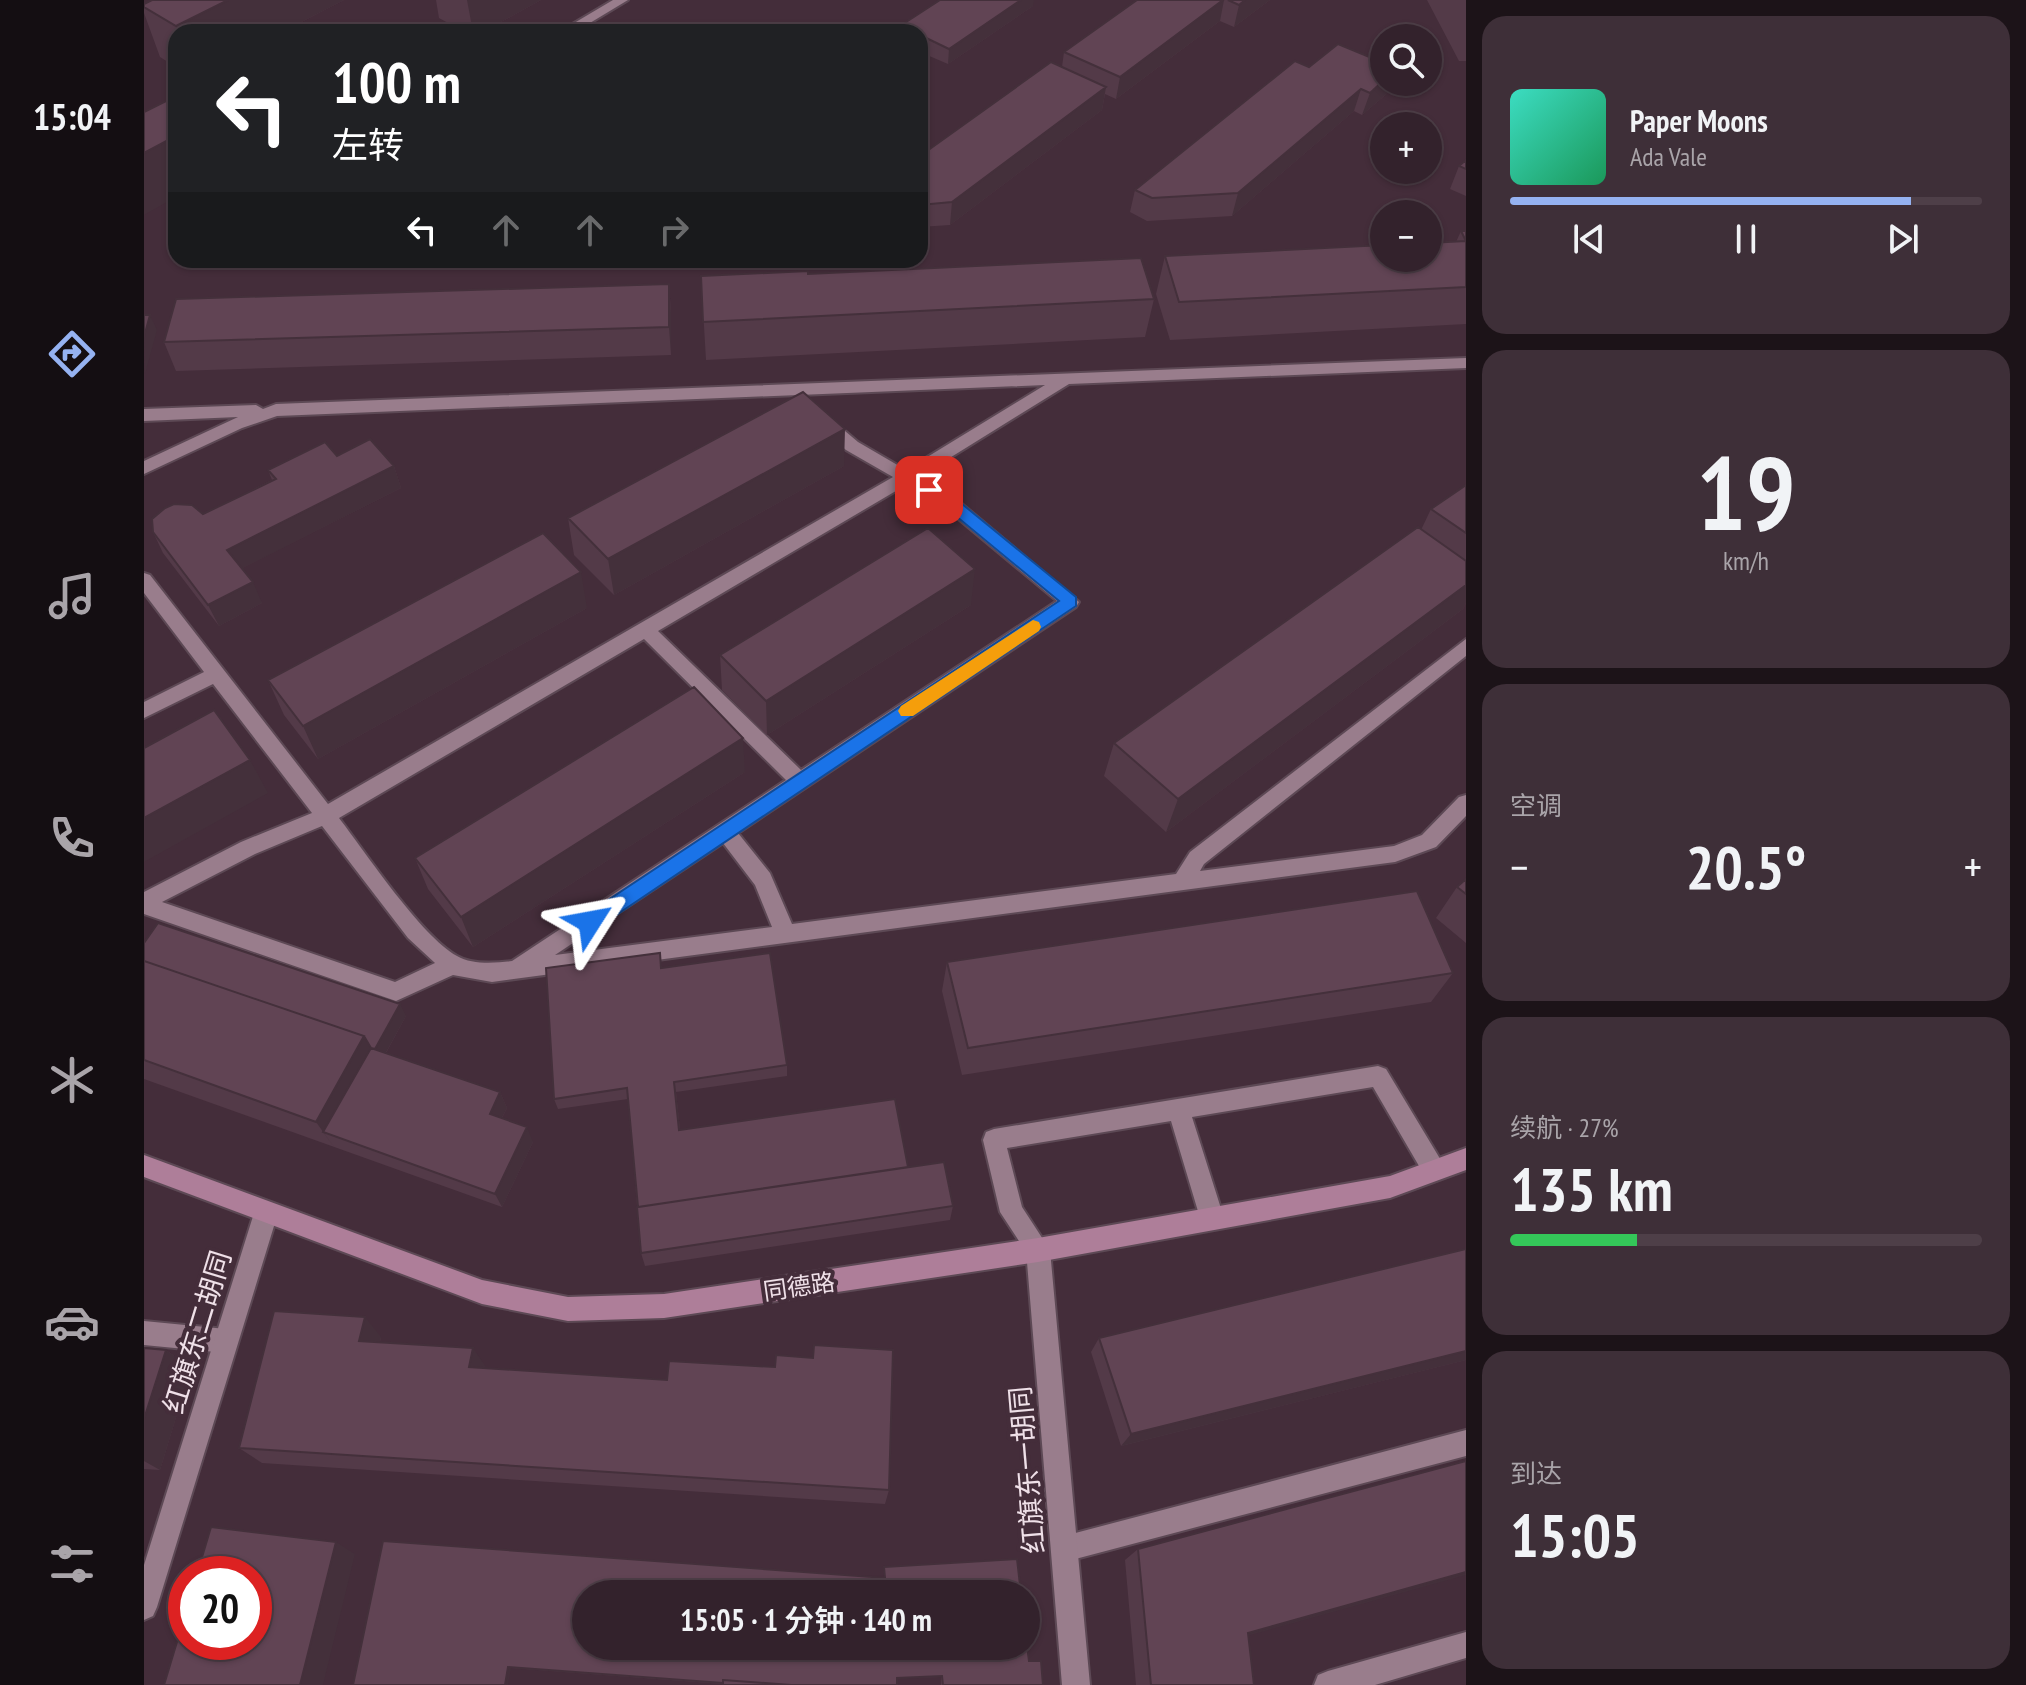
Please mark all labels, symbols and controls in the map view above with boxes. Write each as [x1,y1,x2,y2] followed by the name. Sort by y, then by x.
[1370,24,1442,272] map controls
[1370,24,1442,96] button: search
[332,46,461,118] text: 100 m
[200,56,304,160] icon: left
[33,93,111,140] text: 15:04
[1630,101,1768,140] text: Paper Moons
[1370,112,1442,184] button: +
[332,121,404,168] text: 左转
[1630,140,1707,173] text: Ada Vale
[1370,200,1442,272] button: −
[400,208,444,252] icon: left
[484,208,528,252] icon: ahead
[568,208,612,252] icon: ahead
[652,208,696,252] icon: right
[1567,217,1611,261] icon: previous
[1724,217,1768,261] icon: pause
[1881,217,1925,261] icon: next
[44,326,100,382] icon: directions
[1696,424,1796,559] text: 19
[895,456,963,524] pin
[907,468,951,512] icon: arrive
[1723,544,1769,577] text: km/h
[44,568,100,624] icon: music
[1510,789,1562,822] text: 空调
[44,810,100,866] icon: phone
[1686,828,1806,906] text: 20.5°
[1510,838,1528,895] text: −
[1964,838,1982,895] text: +
[548,880,632,964] position arrow
[44,1052,100,1108] icon: climate
[1510,1111,1619,1144] text: 续航 · 27%
[1510,1150,1673,1228] text: 135 km
[154,1246,239,1418] street label: 红旗东二胡同
[761,1266,837,1307] street label: 同德路
[44,1294,100,1350] icon: car
[1001,1385,1052,1555] street label: 红旗东一胡同
[1510,1457,1562,1490] text: 到达
[1510,1496,1640,1574] text: 15:05
[44,1536,100,1592] icon: filters
[168,1556,272,1660] speed limit sign: 20
[680,1600,932,1639] text: 15:05 · 1 分钟 · 140 m

